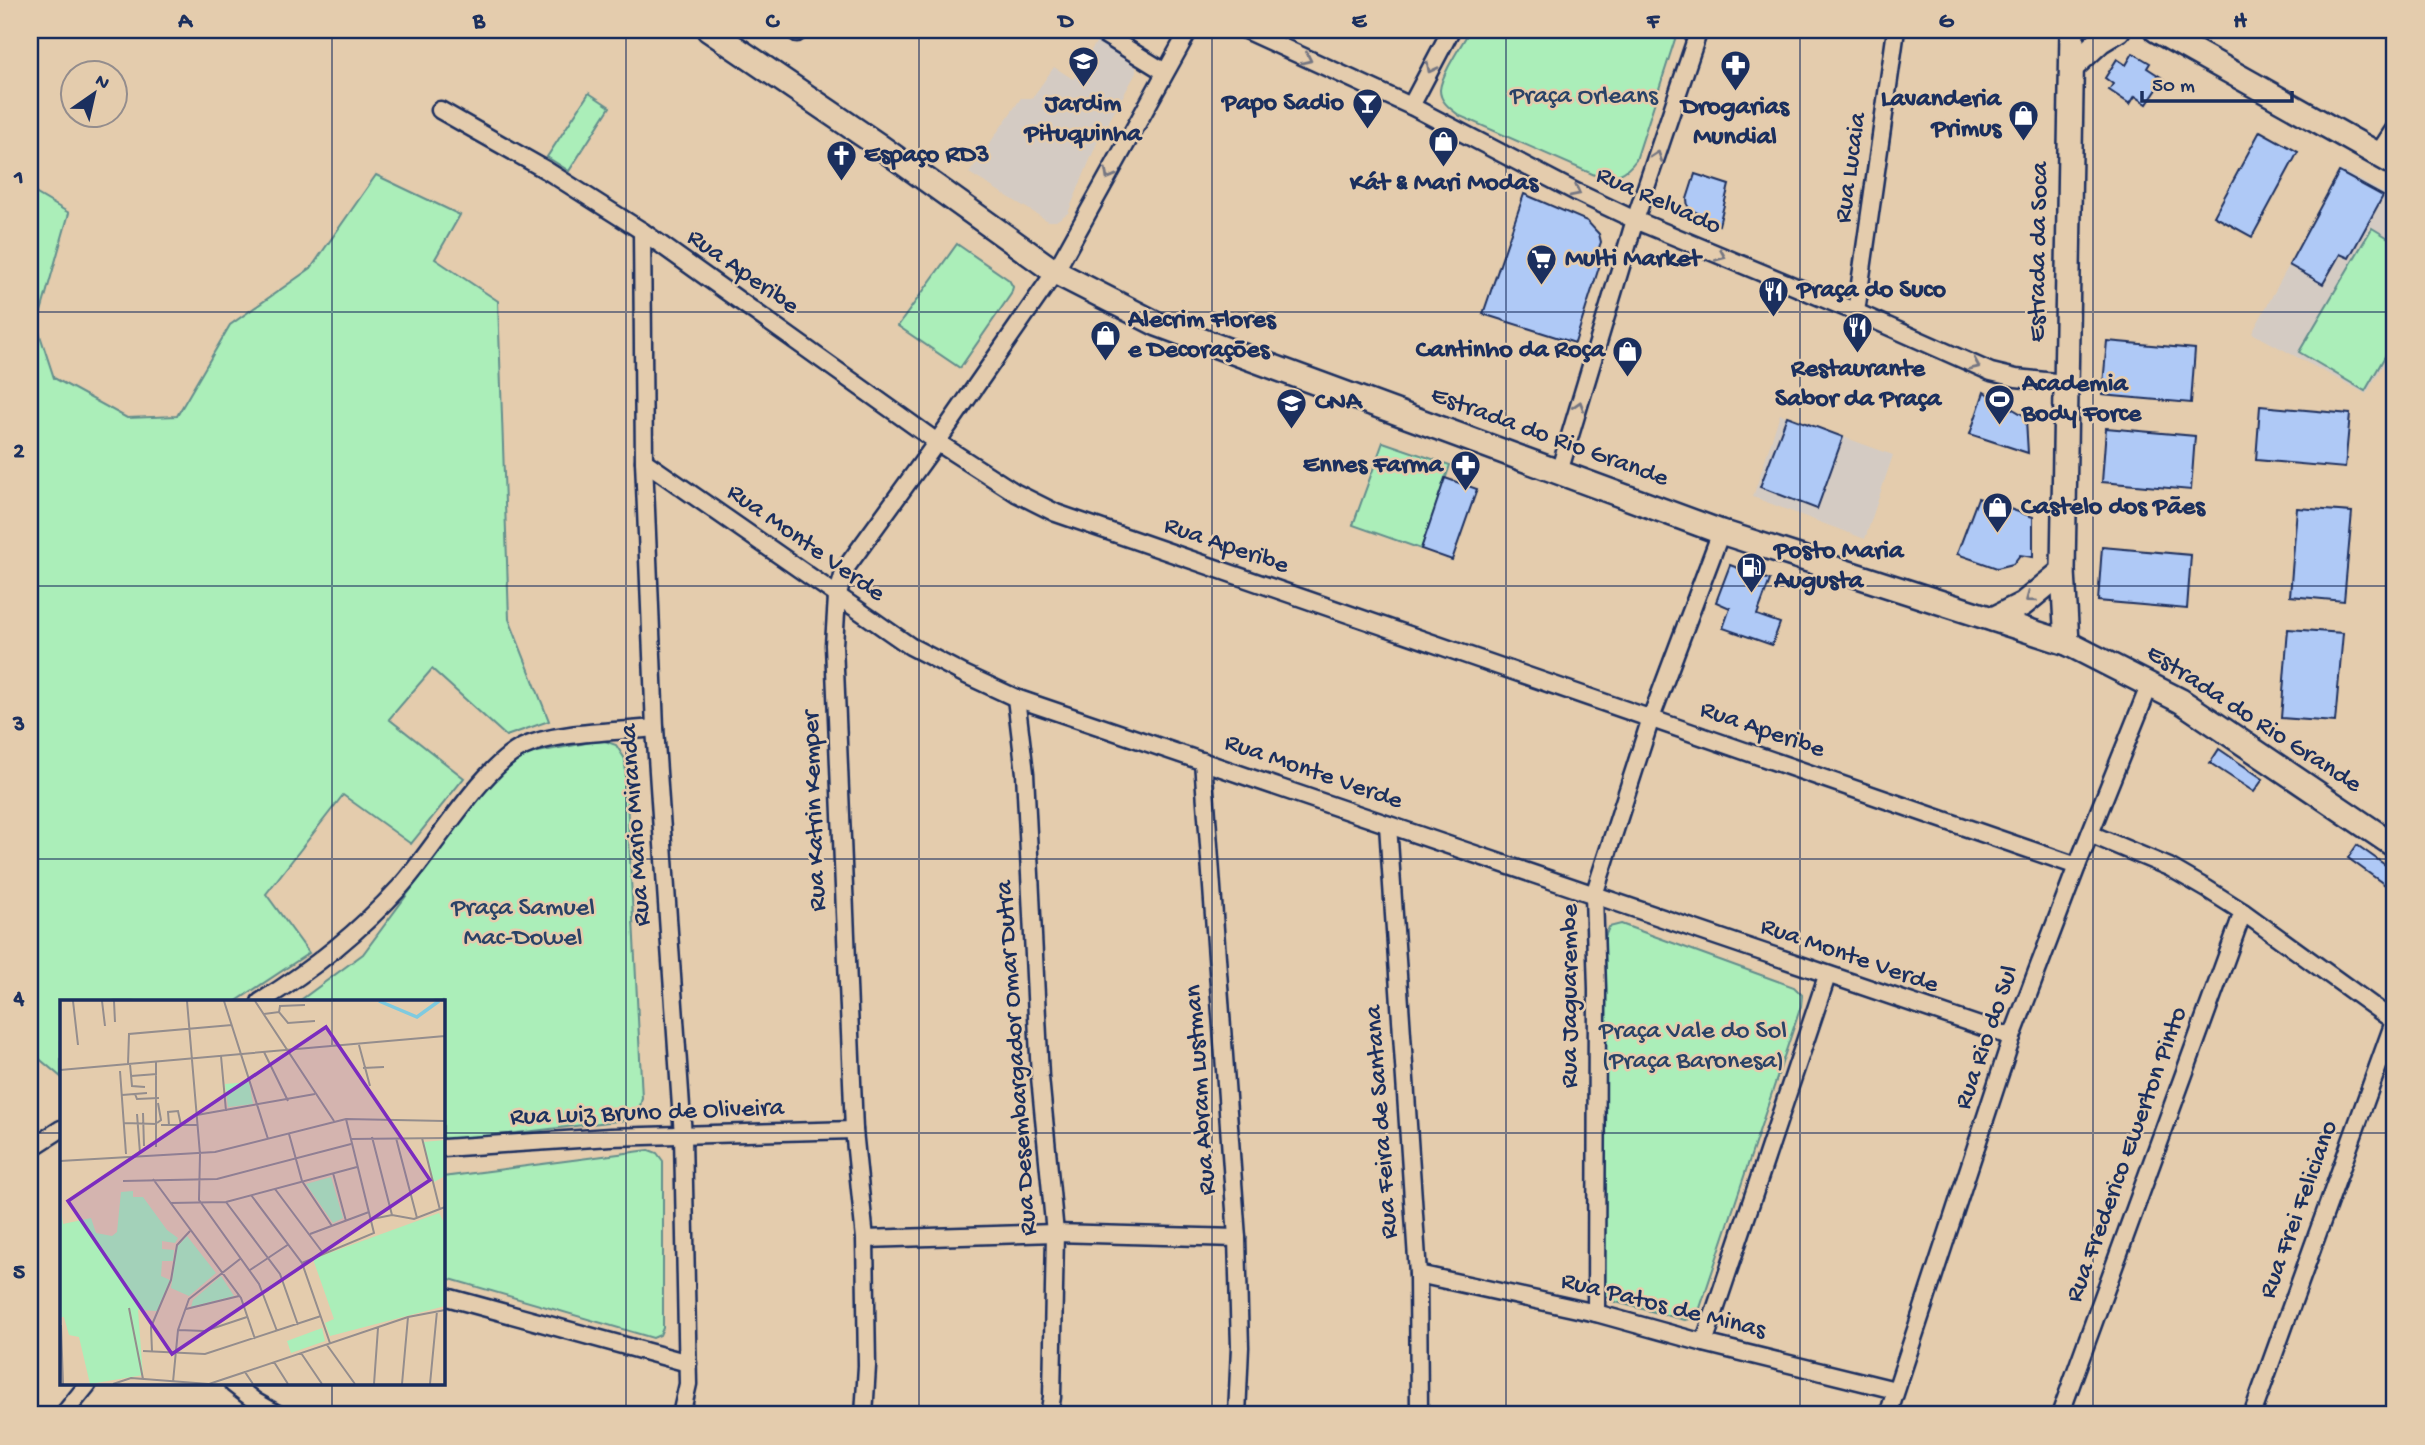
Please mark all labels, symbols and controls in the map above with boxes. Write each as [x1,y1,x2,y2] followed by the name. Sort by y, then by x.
[177,9,193,36] text: A
[472,9,486,36] text: B
[766,9,781,36] text: C
[1057,9,1075,36] text: D
[1352,9,1368,36] text: E
[1646,9,1661,36] text: F
[1939,9,1955,36] text: G
[2233,9,2247,36] text: H
[1066,45,1100,89] school or university icon: Jardim Pituquinha
[1718,48,1752,92] pharmacy icon: Drogarias Mundial
[1300,51,1312,65] one-way arrow
[60,60,130,130] north arrow
[2142,60,2292,104] scale bar
[1426,61,1440,73] one-way arrow
[90,70,113,96] text: N
[2152,75,2195,100] text: 50 m
[1509,82,1659,113] park label: Praça Orleans
[1881,85,2003,146] place label: Lavanderia Primus
[1350,87,1384,131] bar icon: Papo Sadio
[1220,89,1345,120] place label: Papo Sadio
[1023,90,1143,151] place label: Jardim Pituquinha
[1679,93,1790,154] place label: Drogarias Mundial
[2007,98,2041,142] shop icon: Lavanderia Primus
[1829,109,1875,225] street label: Rua Lucaia
[1427,124,1461,168] shop icon: Kát & Mari Modas
[824,139,858,183] church icon: Espaço RD3
[864,141,990,172] place label: Espaço RD3
[1649,150,1663,162] one-way arrow
[2023,160,2057,343] street label: Estrada da Soca
[1591,161,1725,243] street label: Rua Relvado
[13,165,24,192] text: 1
[1104,168,1117,181] one-way arrow
[1349,169,1539,200] place label: Kát & Mari Modas
[1569,184,1581,198] one-way arrow
[680,223,805,323] street label: Rua Aperibe
[1525,243,1559,287] supermarket icon: Multi Market
[1565,245,1703,276] place label: Multi Market
[1713,248,1726,262] one-way arrow
[1757,274,1791,318] restaurant icon: Praça do Suco
[1795,276,1946,307] place label: Praça do Suco
[1127,306,1277,367] place label: Alecrim Flores e Decorações
[1841,310,1875,354] restaurant icon: Restaurante Sabor da Praça
[1088,319,1122,363] shop icon: Alecrim Flores e Decorações
[1611,334,1645,378] shop icon: Cantinho da Roça
[1416,336,1607,367] place label: Cantinho da Roça
[1775,355,1943,416] place label: Restaurante Sabor da Praça
[1968,357,1980,371] one-way arrow
[2021,370,2143,431] place label: Academia Body Force
[1426,381,1673,496] street label: Estrada do Rio Grande
[1982,383,2016,427] sports icon: Academia Body Force
[1275,386,1309,430] school or university icon: CNA
[1315,388,1363,419] place label: CNA
[1571,400,1586,412] one-way arrow
[13,439,25,466] text: 2
[1449,449,1483,493] pharmacy icon: Ennes Farma
[1303,451,1445,482] place label: Ennes Farma
[720,478,891,610] street label: Rua Monte Verde
[1981,491,2015,535] shop icon: Castelo dos Pães
[2021,493,2206,524] place label: Castelo dos Pães
[1160,511,1293,583] street label: Rua Aperibe
[1772,537,1905,598] place label: Posto Maria Augusta
[1734,550,1768,594] fuel station icon: Posto Maria Augusta
[2025,590,2038,602] one-way arrow
[2139,639,2367,802] street label: Estrada do Rio Grande
[1696,695,1829,767] street label: Rua Aperibe
[797,707,835,912] street label: Rua Katrin Kemper
[12,712,25,739] text: 3
[614,721,660,927] street label: Rua Mario Miranda
[1220,728,1407,818] street label: Rua Monte Verde
[990,878,1046,1237] street label: Rua Desembargador Omar Dutra
[450,894,595,955] park label: Praça Samuel Mac-Dowel
[1556,903,1587,1088] street label: Rua Jaguarembe
[1756,912,1943,1002] street label: Rua Monte Verde
[1949,962,2027,1114] street label: Rua Rio do Sul
[1179,983,1225,1196] street label: Rua Abram Lustman
[13,986,25,1013] text: 4
[60,1000,444,1386] inset map
[1359,1003,1407,1240] street label: Rua Feira de Santana
[2060,1003,2196,1307] street label: Rua Frederico Ewerton Pinto
[1598,1017,1787,1078] park label: Praça Vale do Sol (Praça Baronesa)
[509,1094,786,1134] street label: Rua Luiz Bruno de Oliveira
[2253,1117,2347,1303] street label: Rua Frei Feliciano
[13,1260,25,1287] text: 5
[1557,1267,1770,1348] street label: Rua Patos de Minas

